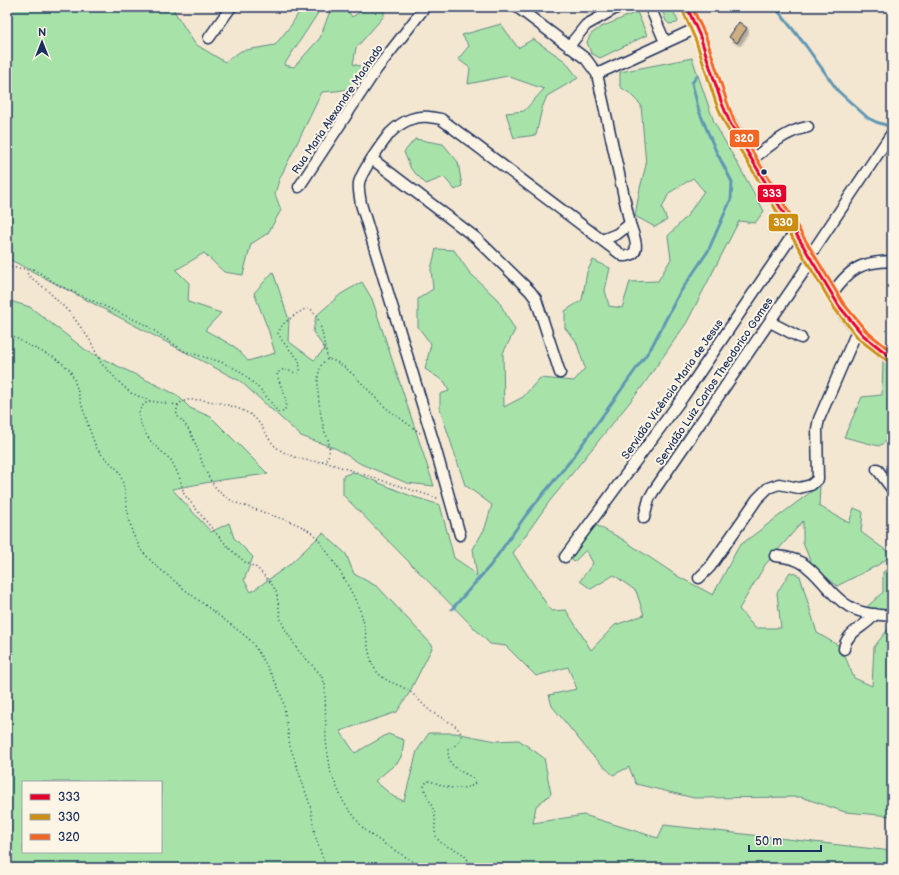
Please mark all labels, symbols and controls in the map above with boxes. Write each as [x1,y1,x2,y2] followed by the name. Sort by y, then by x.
[22,22,62,62] north arrow
[38,26,46,39] text: N
[289,42,386,176] street label: Rua Maria Alexandre Machado
[729,129,760,148] line badge: 320
[734,132,754,145] text: 320
[759,167,769,177] unlabelled marker
[757,184,787,203] line badge: 333
[762,187,782,200] text: 333
[768,213,799,232] line badge: 330
[773,216,793,229] text: 330
[653,294,776,468] street label: Servidão Luiz Carlos Theodorico Gomes
[619,316,726,462] street label: Servidão Vicência Maria de Jesus
[22,781,162,853] legend
[58,790,80,805] text: 333
[58,810,80,825] text: 330
[749,827,821,853] scale bar
[58,830,80,845] text: 320
[755,834,782,849] text: 50 m

